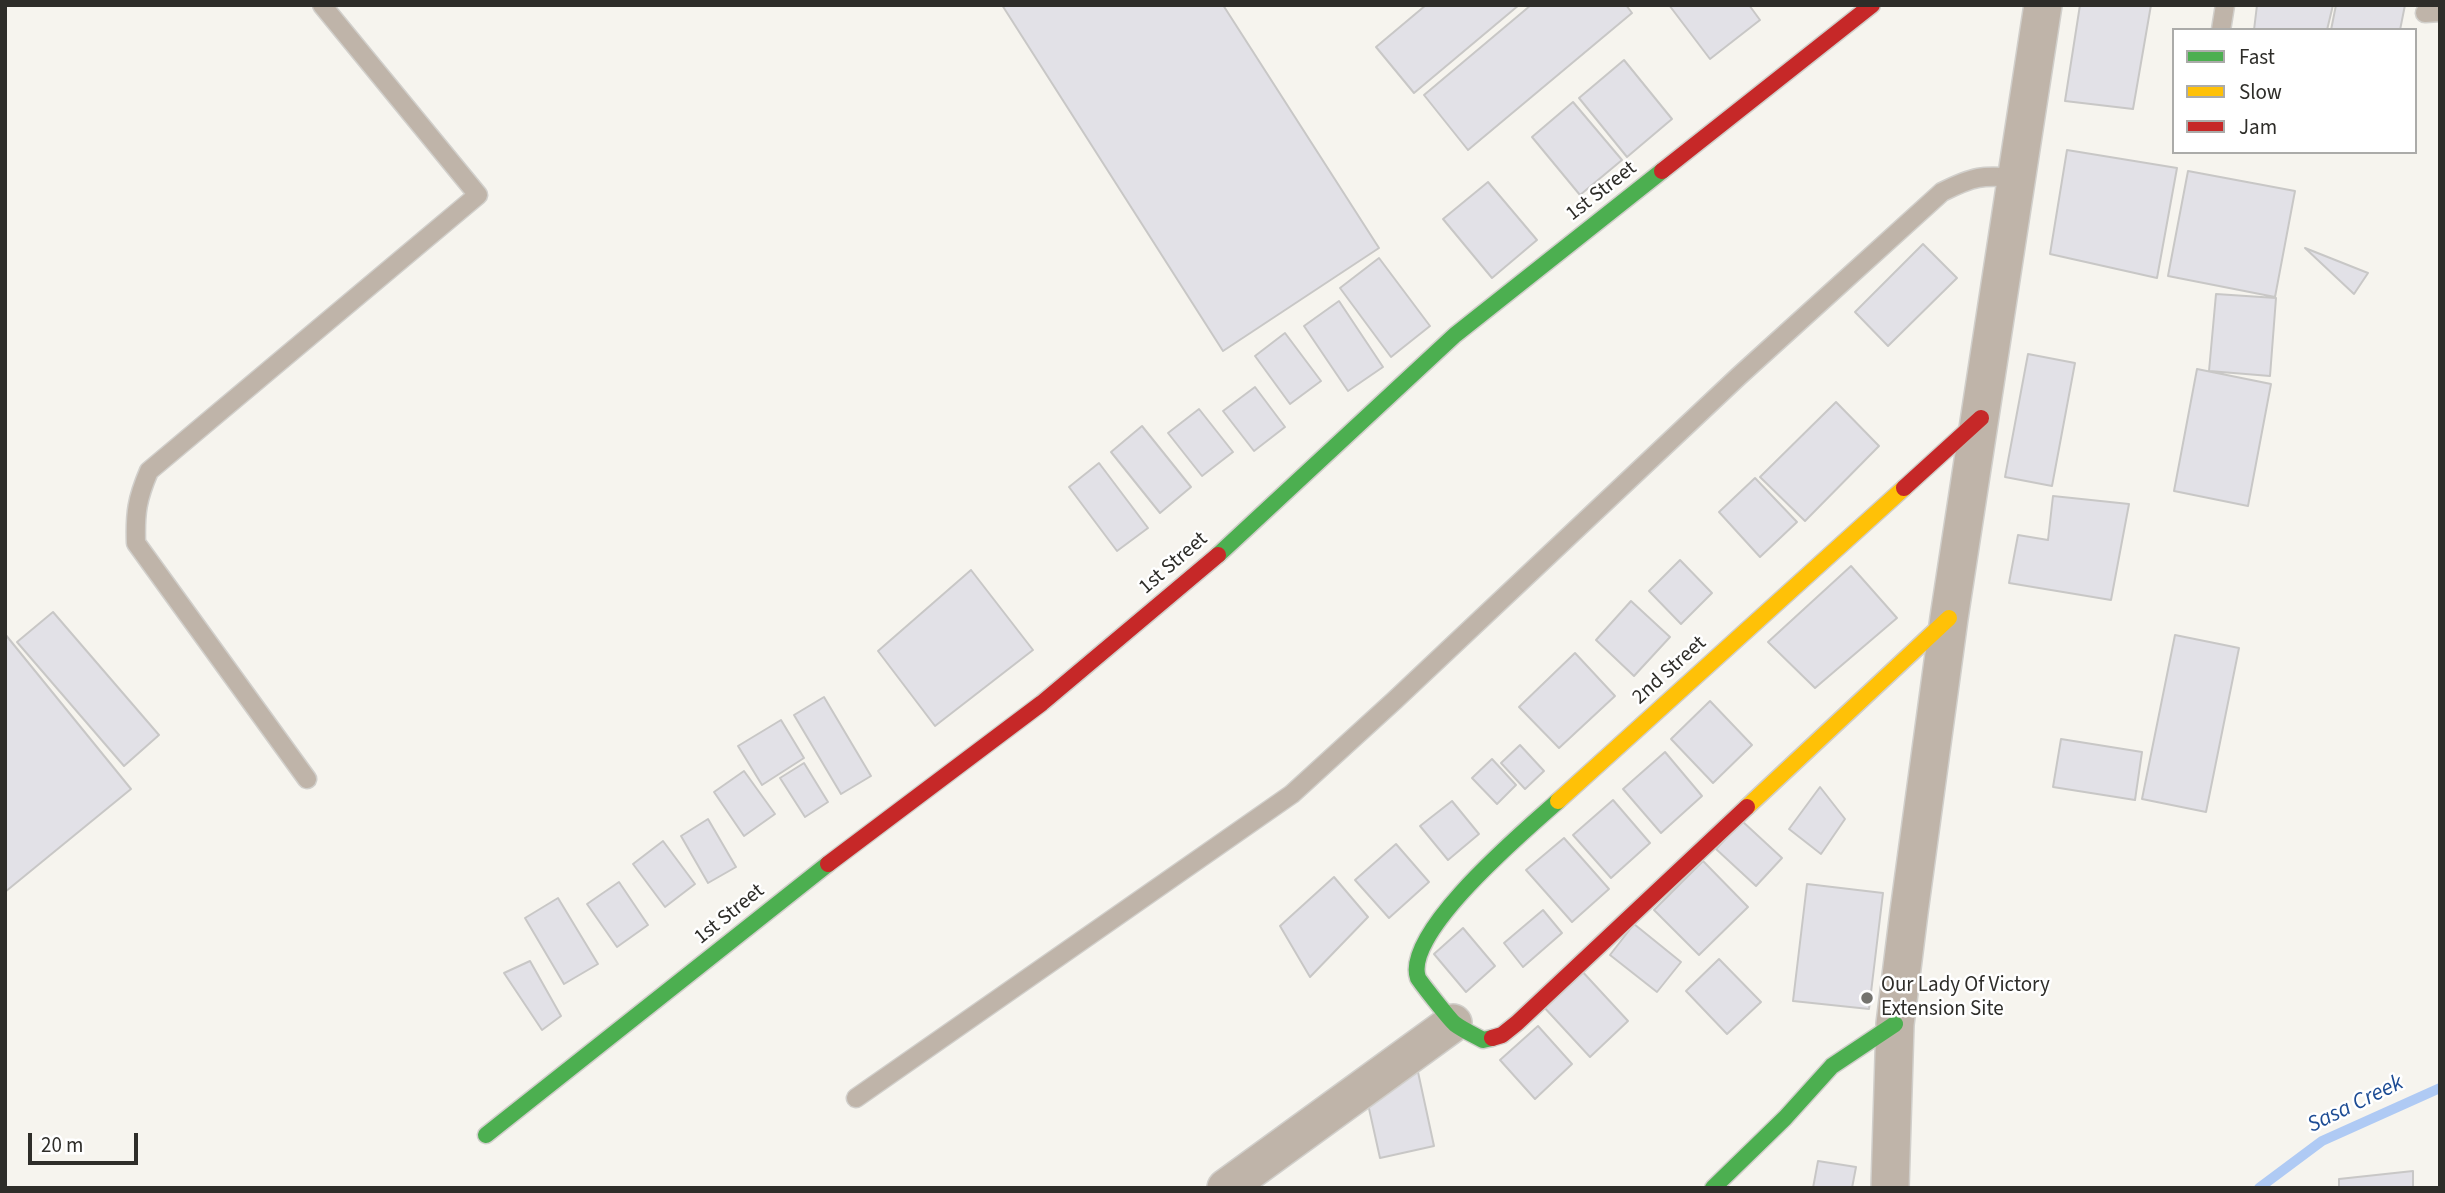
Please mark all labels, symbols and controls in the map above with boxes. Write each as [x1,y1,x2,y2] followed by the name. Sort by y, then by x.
[2172,28,2417,154] legend
[2239,42,2275,72] text: Fast
[2239,77,2282,107] text: Slow
[2239,112,2277,142] text: Jam
[1562,157,1642,227] street label: 1st Street
[1135,527,1213,601] street label: 1st Street
[1628,631,1712,711] street label: 2nd Street
[690,879,770,951] street label: 1st Street
[1881,973,2050,1023] place label: Our Lady Of Victory Extension Site
[1859,990,1875,1006] marker: Our Lady Of Victory Extension Site
[2303,1070,2409,1140] water label: Sasa Creek
[32,1120,142,1164] scale bar
[41,1130,83,1160] text: 20 m

